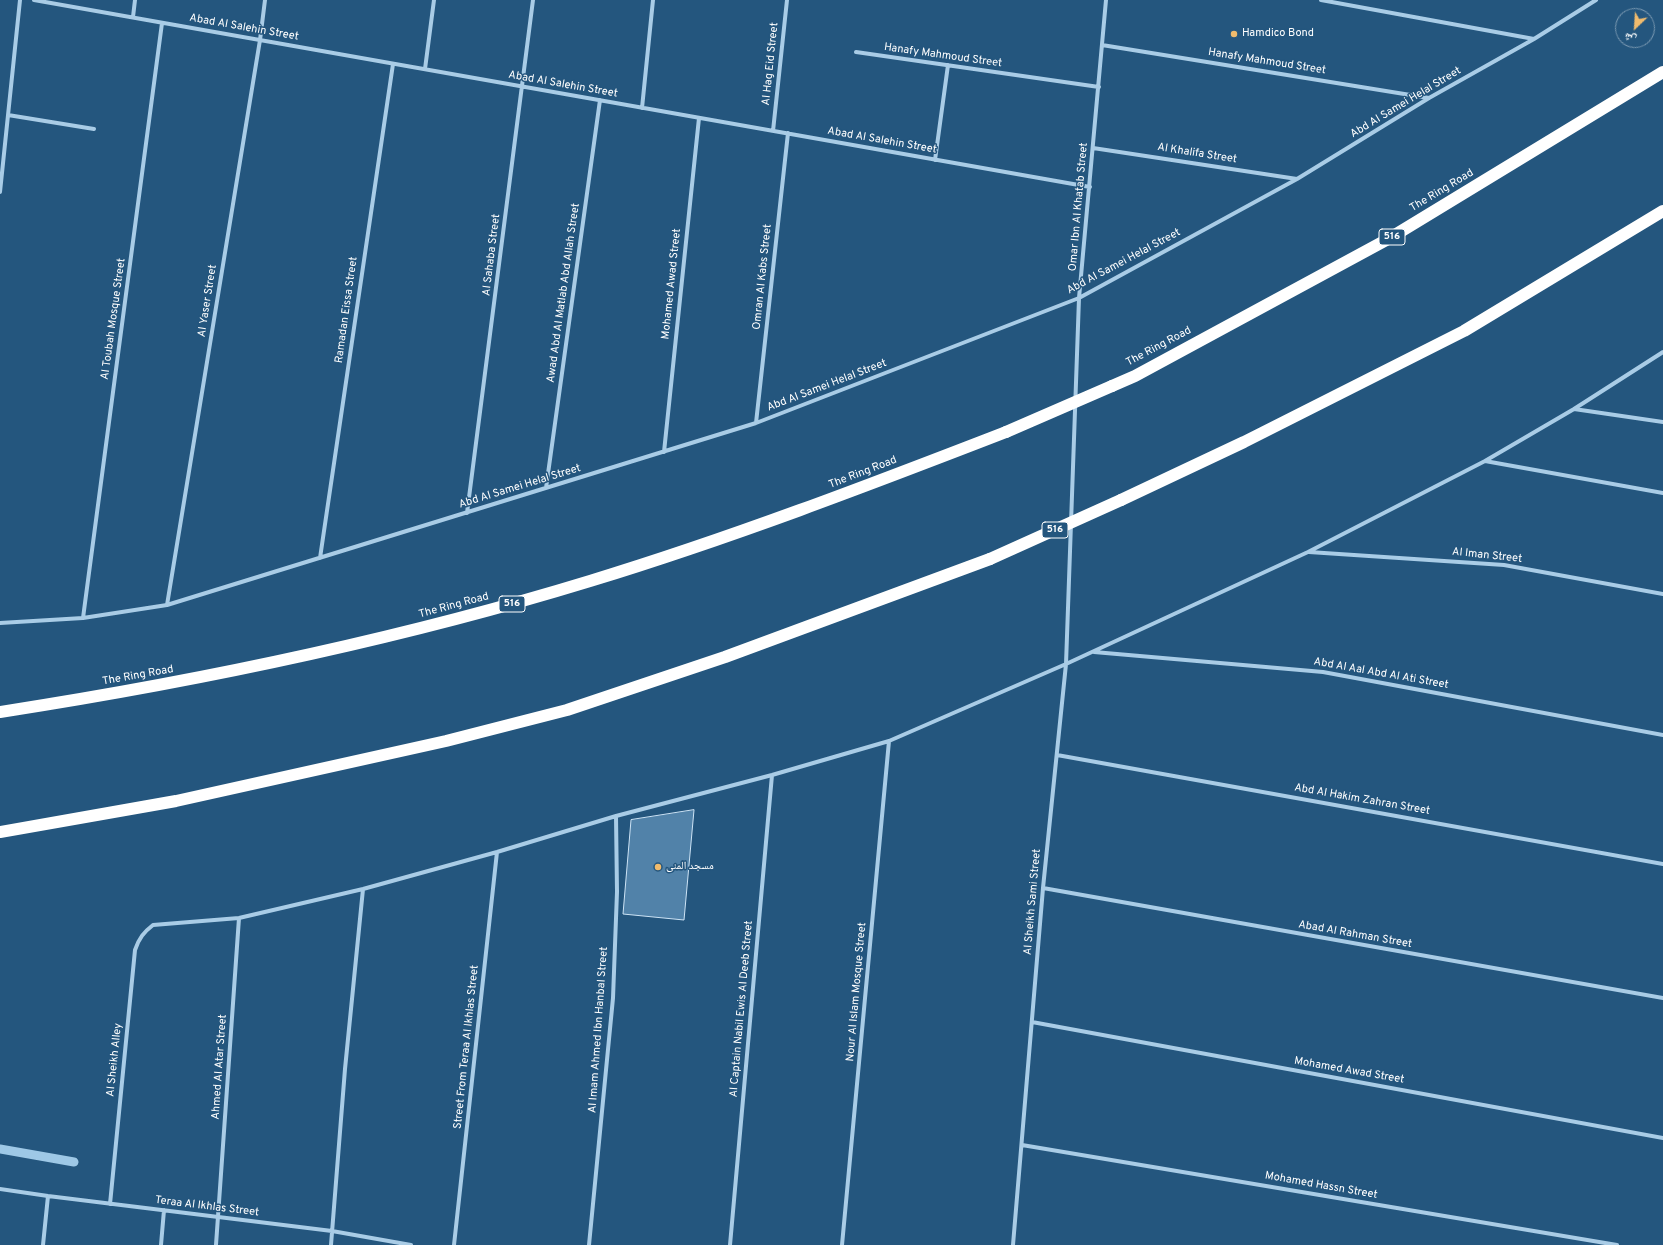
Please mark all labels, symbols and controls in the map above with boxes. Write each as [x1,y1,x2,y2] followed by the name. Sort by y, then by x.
[1615,8,1655,48] north arrow
[188,12,300,44] street label: Abad Al Salehin Street
[760,22,782,106] street label: Al Hag Eid Street
[1242,27,1314,41] place label: Hamdico Bond
[1229,29,1239,39] marker: Hamdico Bond
[1622,29,1639,47] text: ش
[883,41,1003,71] street label: Hanafy Mahmoud Street
[1207,46,1327,78] street label: Hanafy Mahmoud Street
[1348,65,1464,141] street label: Abd Al Samei Helal Street
[507,69,619,101] street label: Abad Al Salehin Street
[826,125,938,157] street label: Abad Al Salehin Street
[1156,141,1238,167] street label: Al Khalifa Street
[1067,142,1091,272] street label: Omar Ibn Al Khatab Street
[1408,167,1476,215] street label: The Ring Road
[545,202,583,384] street label: Awad Abd Al Matlab Abd Allah Street
[480,213,504,297] street label: Al Sahaba Street
[751,223,775,331] street label: Omran Al Kabs Street
[1065,226,1183,298] street label: Abd Al Samei Helal Street
[660,228,684,340] street label: Mohamed Awad Street
[1379,229,1405,245] road number: 516
[333,256,361,364] street label: Ramadan Eissa Street
[99,257,129,381] street label: Al Toubah Mosque Street
[196,264,220,338] street label: Al Yaser Street
[1124,324,1194,370] street label: The Ring Road
[765,357,889,415] street label: Abd Al Samei Helal Street
[827,454,899,492] street label: The Ring Road
[457,462,583,512] street label: Abd Al Samei Helal Street
[1042,522,1068,538] road number: 516
[1451,546,1523,566] street label: Al Iman Street
[418,590,490,622] street label: The Ring Road
[499,596,525,612] road number: 516
[1313,656,1449,692] street label: Abd Al Aal Abd Al Ati Street
[101,663,175,689] street label: The Ring Road
[1293,782,1431,818] street label: Abd Al Hakim Zahran Street
[1022,848,1044,956] street label: Al Sheikh Sami Street
[666,860,714,874] place label: مسجد المنى
[653,862,663,872] marker: مسجد المنى
[1297,919,1413,951] street label: Abad Al Rahman Street
[728,920,756,1098] street label: Al Captain Nabil Ewis Al Deeb Street
[844,922,870,1062] street label: Nour Al Islam Mosque Street
[587,946,611,1114] street label: Al Imam Ahmed Ibn Hanbal Street
[452,964,482,1130] street label: Street From Teraa Al Ikhlas Street
[210,1014,230,1120] street label: Ahmed Al Atar Street
[105,1023,125,1097] street label: Al Sheikh Alley
[1293,1055,1405,1087] street label: Mohamed Awad Street
[1264,1170,1378,1202] street label: Mohamed Hassn Street
[154,1194,260,1220] street label: Teraa Al Ikhlas Street

